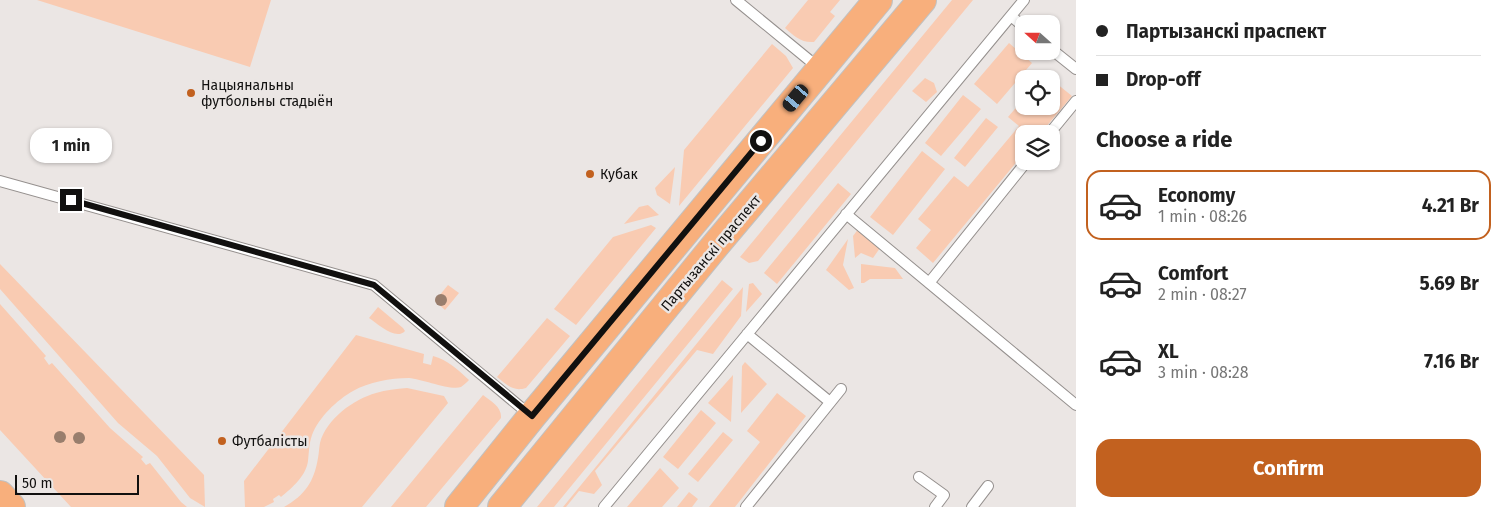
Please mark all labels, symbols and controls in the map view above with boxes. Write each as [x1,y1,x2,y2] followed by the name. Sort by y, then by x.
[1015,15,1060,60] north arrow
[1015,15,1060,170] map controls
[1126,20,1326,43] text: Партызанскі праспект
[1126,68,1200,91] text: Drop-off
[1015,70,1060,115] button: locate
[201,77,333,110] place label: Нацыянальны футбольны стадыён
[780,82,811,114] car
[185,87,197,99] marker: Нацыянальны футбольны стадыён
[1015,125,1060,170] button: layers
[1096,126,1232,153] text: Choose a ride
[30,128,112,162] callout: 1 min
[750,130,772,152] route start
[52,136,90,155] text: 1 min
[600,166,639,183] place label: Кубак
[584,168,596,180] marker: Кубак
[1098,183,1143,228] icon: car
[1158,184,1235,207] text: Economy
[60,189,82,211] route end
[657,191,765,314] street label: Партызанскі праспект
[1422,194,1479,217] text: 4.21 Br
[1158,207,1247,226] text: 1 min · 08:26
[1098,261,1143,306] icon: car
[1158,262,1228,285] text: Comfort
[1420,272,1479,295] text: 5.69 Br
[1158,285,1247,304] text: 2 min · 08:27
[1098,339,1143,384] icon: car
[1158,340,1179,363] text: XL
[1424,350,1479,373] text: 7.16 Br
[1158,363,1248,382] text: 3 min · 08:28
[232,433,307,450] place label: Футбалісты
[216,435,228,447] marker: Футбалісты
[1096,439,1481,497] button: Confirm
[15,472,139,495] scale bar
[22,475,53,492] text: 50 m

